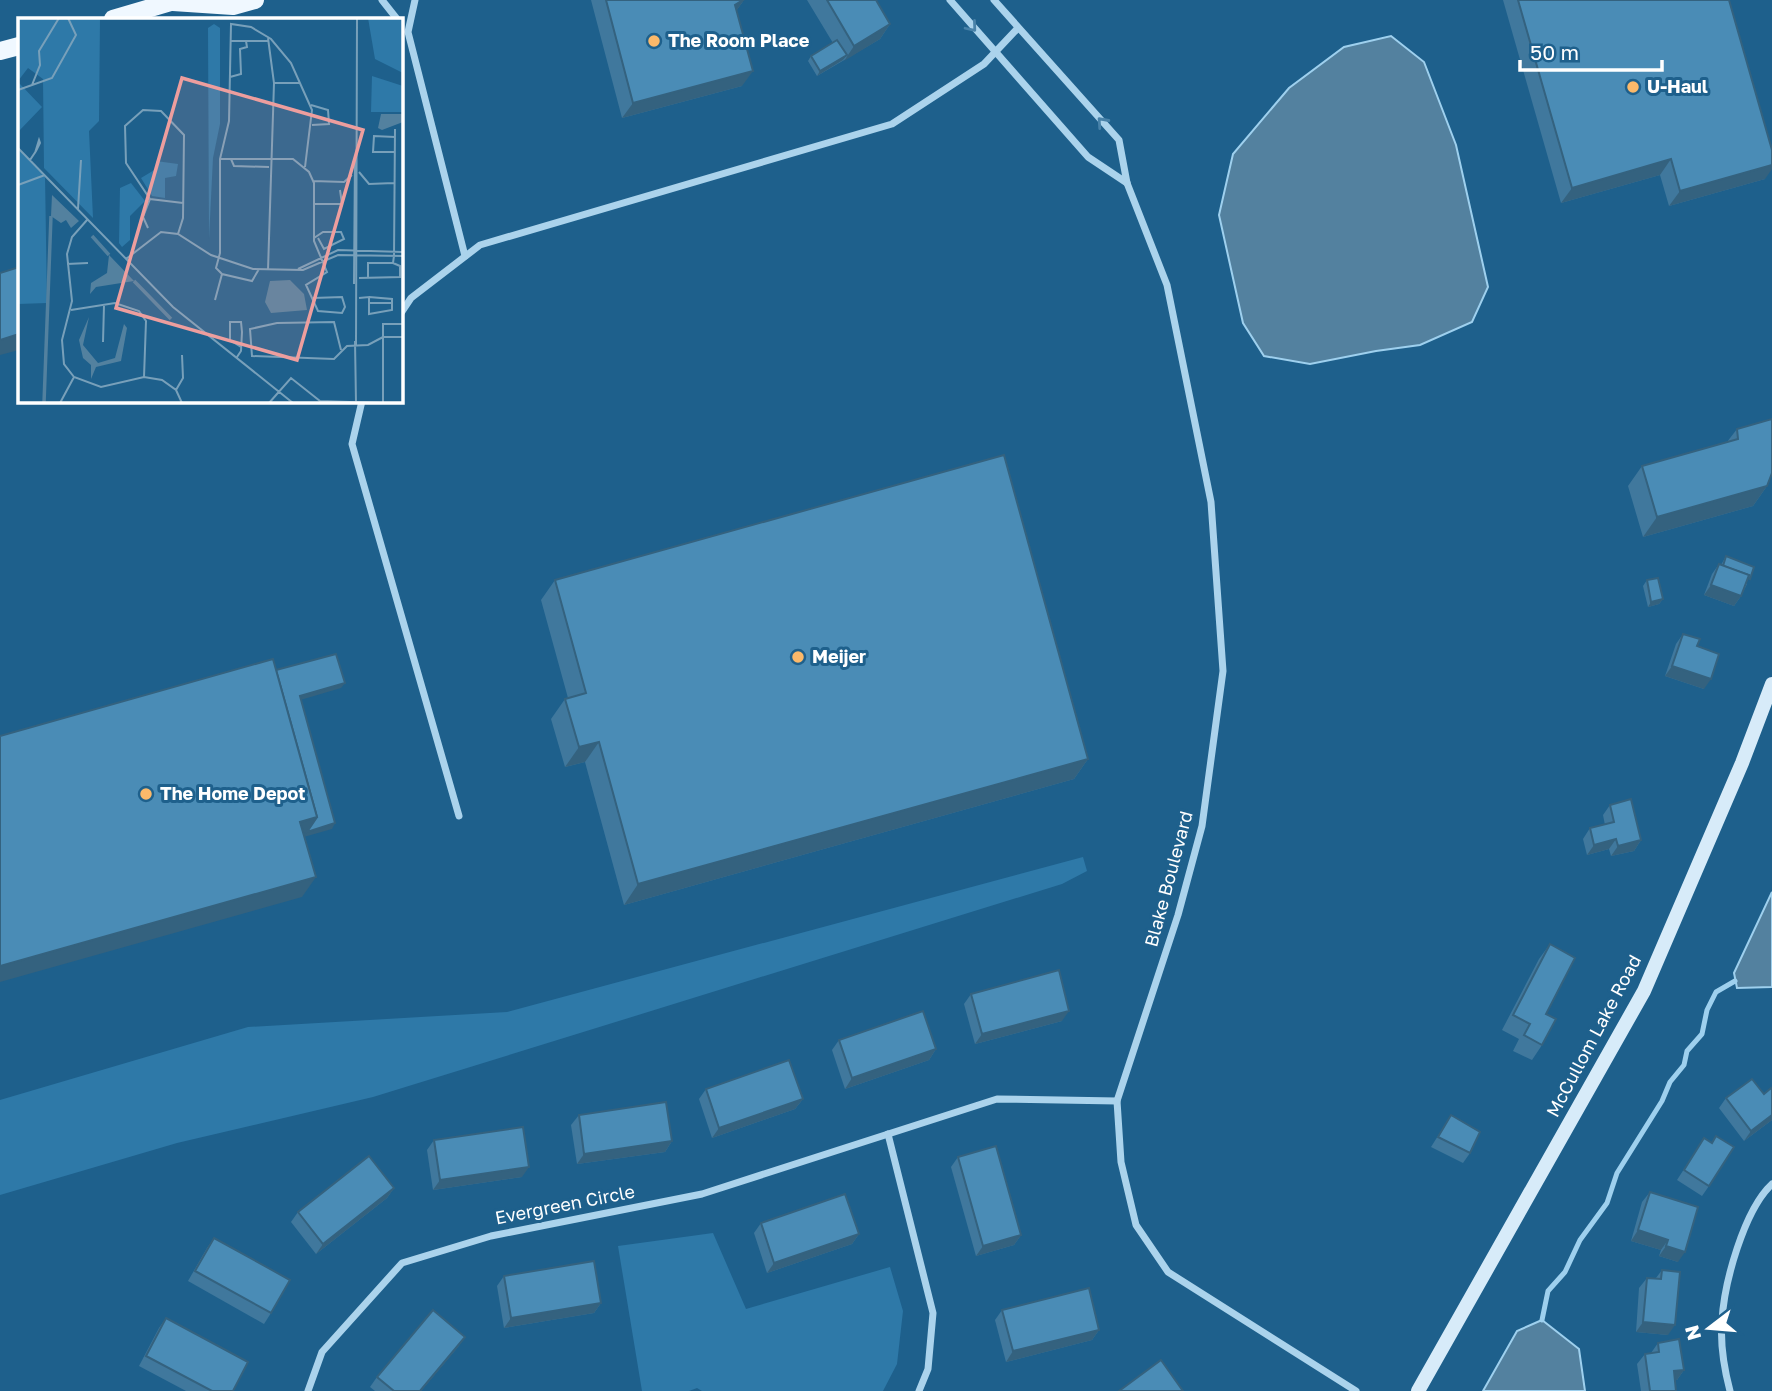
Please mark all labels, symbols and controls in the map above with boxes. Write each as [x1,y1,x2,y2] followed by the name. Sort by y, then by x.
[18,18,402,402] inset map
[963,19,976,31] one-way arrow
[1520,28,1662,72] scale bar
[668,29,810,51] place label: The Room Place
[646,33,662,49] marker: The Room Place
[1530,39,1579,65] text: 50 m
[1647,75,1708,97] place label: U-Haul
[1625,79,1641,95] marker: U-Haul
[1098,117,1110,130] one-way arrow
[812,645,866,667] place label: Meijer
[790,649,806,665] marker: Meijer
[160,782,306,804] place label: The Home Depot
[138,786,154,802] marker: The Home Depot
[1139,808,1197,949] street label: Blake Boulevard
[1541,951,1645,1120] street label: McCullom Lake Road
[493,1180,637,1228] street label: Evergreen Circle
[1674,1293,1744,1363] north arrow
[1679,1323,1705,1343] text: N

